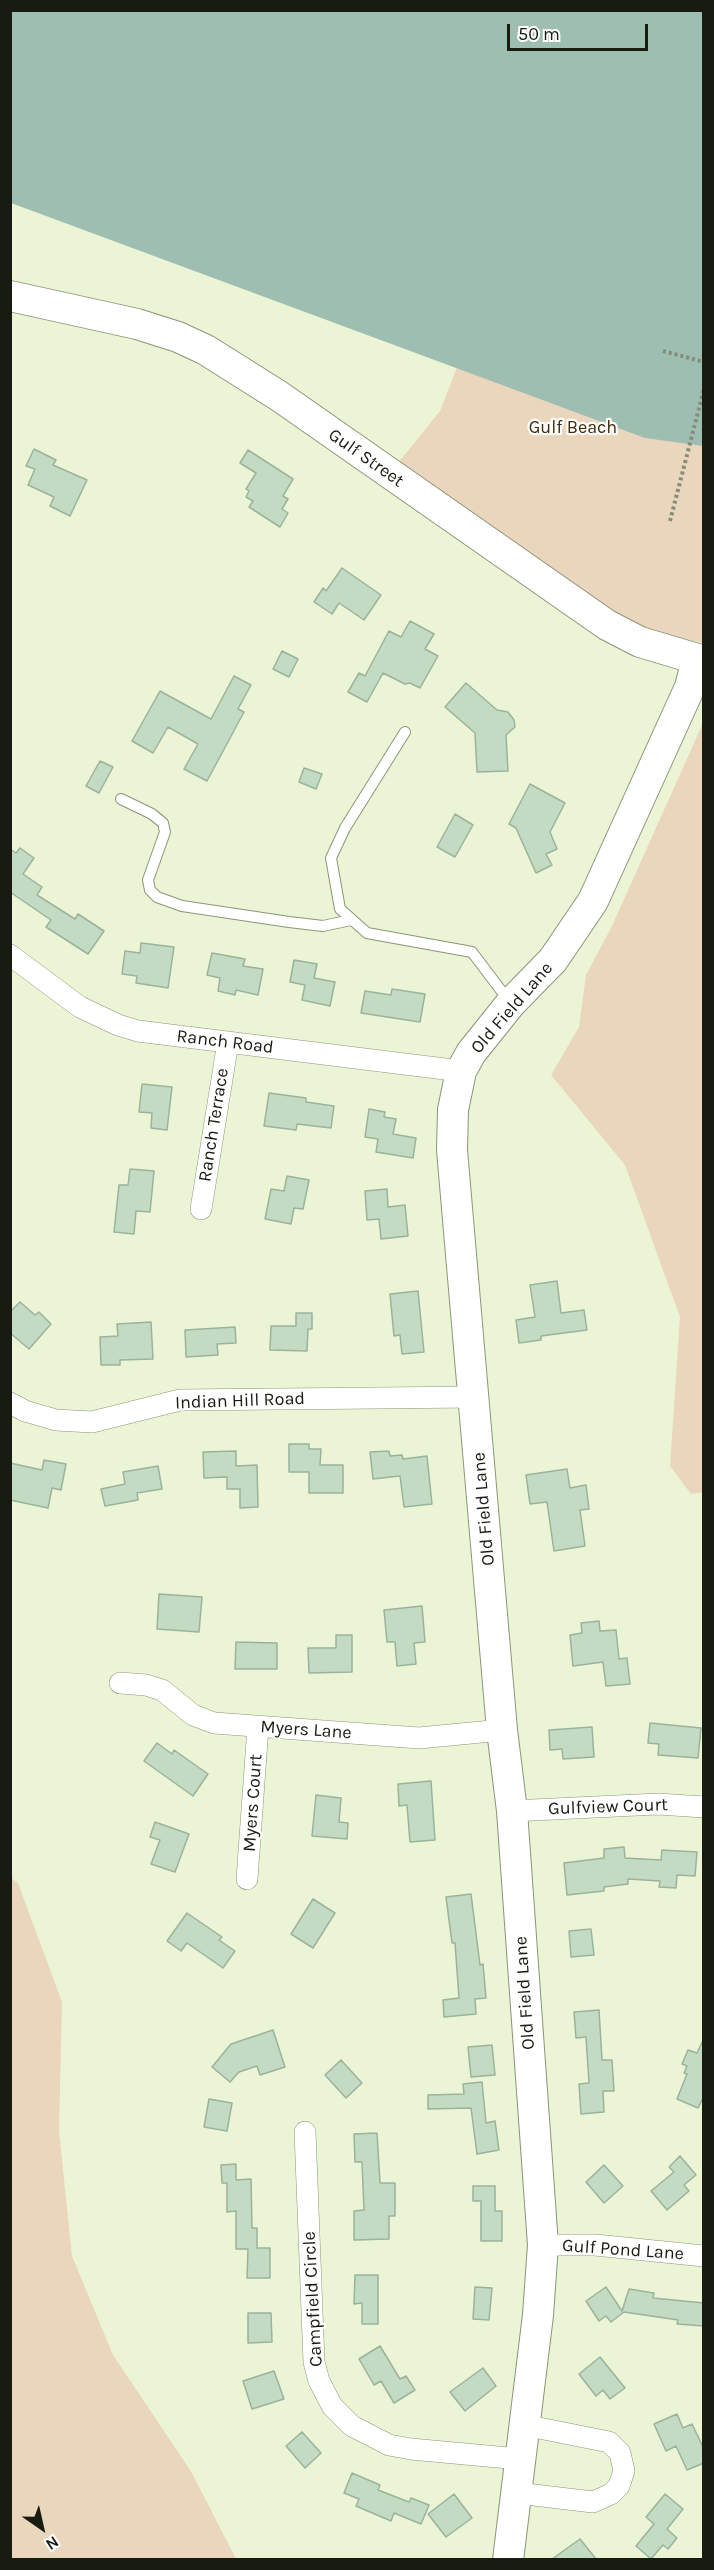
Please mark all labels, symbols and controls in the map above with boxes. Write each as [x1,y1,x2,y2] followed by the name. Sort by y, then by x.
[510,12,651,50] scale bar
[518,23,560,45] text: 50 m
[529,417,617,439] park label: Gulf Beach
[324,424,408,492] street label: Gulf Street
[466,958,558,1058] street label: Old Field Lane
[175,1025,275,1059] street label: Ranch Road
[194,1067,234,1183] street label: Ranch Terrace
[175,1388,305,1414] street label: Indian Hill Road
[468,1451,500,1567] street label: Old Field Lane
[260,1716,352,1744] street label: Myers Lane
[239,1753,267,1853] street label: Myers Court
[548,1794,668,1820] street label: Gulfview Court
[510,1935,540,2051] street label: Old Field Lane
[299,2231,327,2367] street label: Campfield Circle
[561,2235,685,2265] street label: Gulf Pond Lane
[12,2498,72,2558] north arrow
[42,2532,62,2554] text: N

